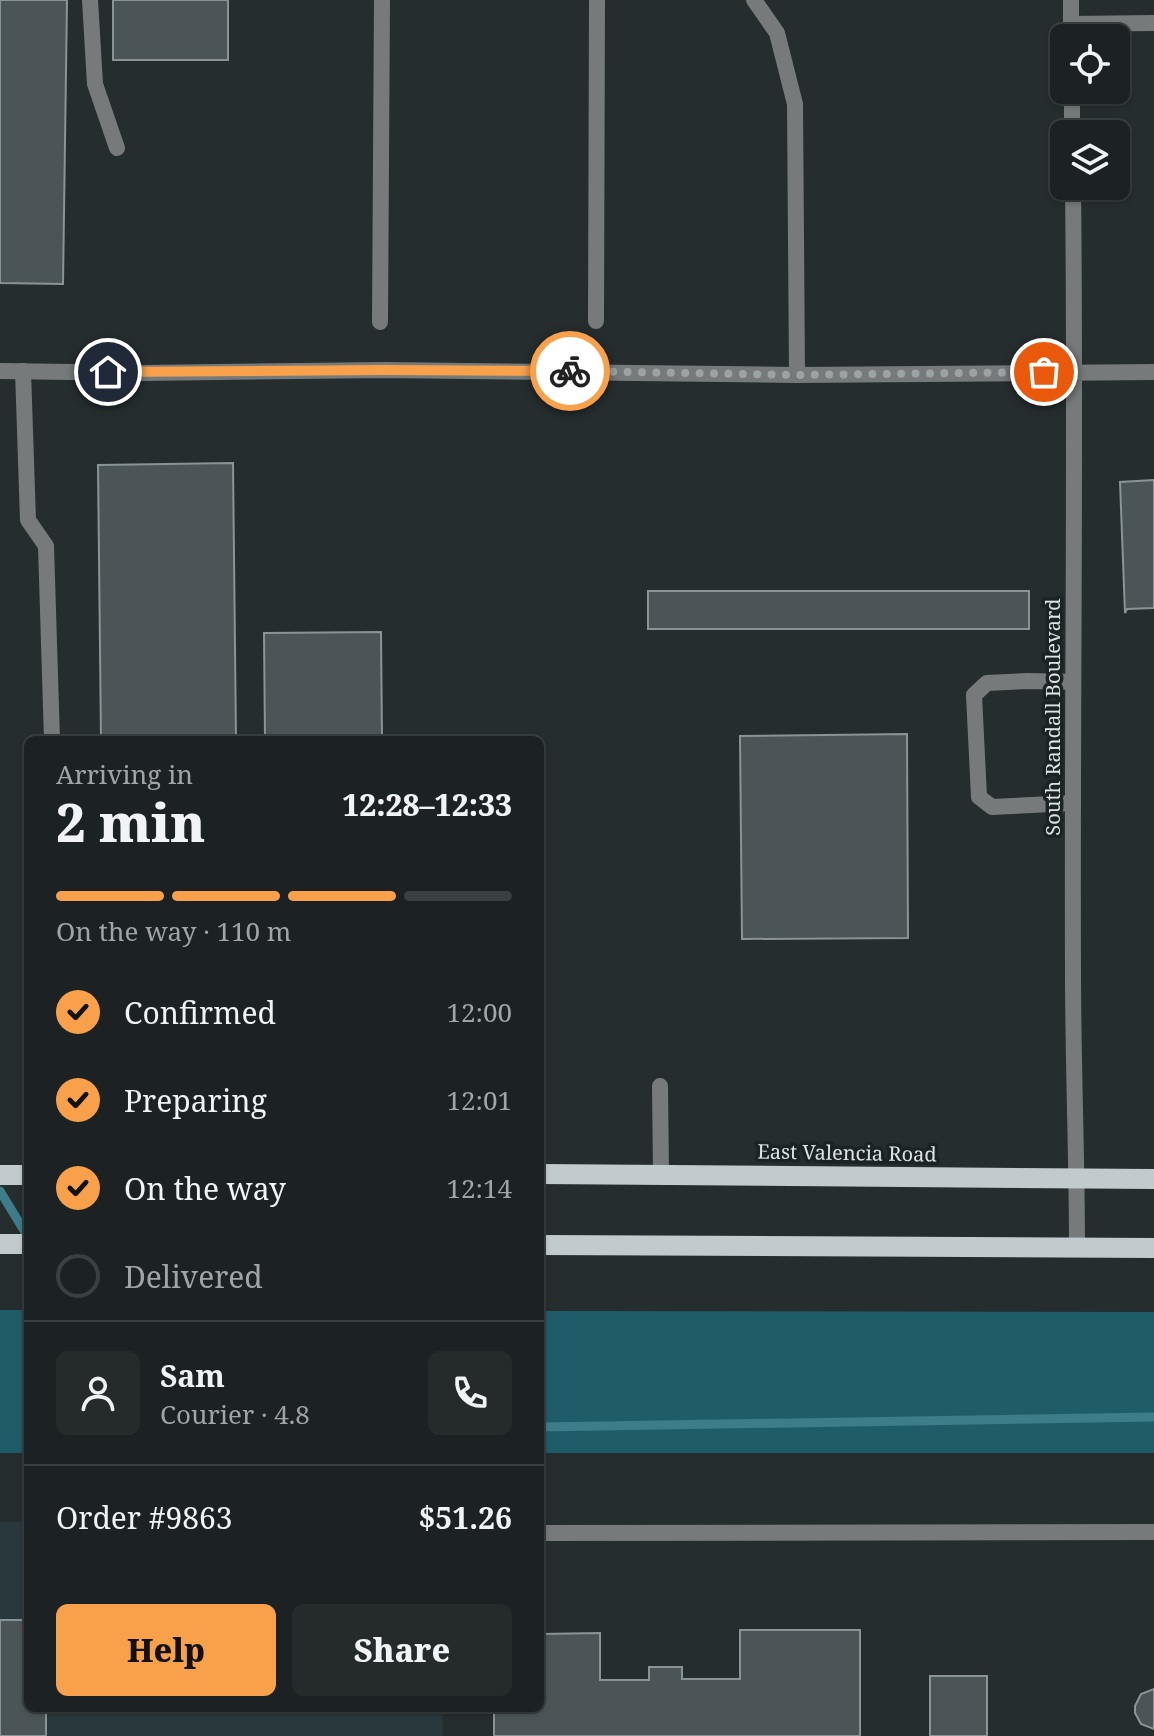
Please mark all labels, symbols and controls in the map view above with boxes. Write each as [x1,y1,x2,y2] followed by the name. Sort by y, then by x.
[1050,24,1130,200] map controls
[1050,24,1130,104] button: locate
[1050,120,1130,200] button: layers
[530,331,610,411] courier
[74,338,142,406] pin
[1010,338,1078,406] pin
[548,349,592,393] icon: bike
[86,350,130,394] icon: home
[1022,350,1066,394] icon: bag
[1039,598,1066,836] street label: South Randall Boulevard
[56,756,193,792] text: Arriving in
[342,784,512,825] text: 12:28–12:33
[56,786,205,857] text: 2 min
[56,913,291,949] text: On the way · 110 m
[56,990,100,1034] icon: check
[124,992,276,1033] text: Confirmed
[446,994,512,1030] text: 12:00
[56,1078,100,1122] icon: check
[124,1080,267,1121] text: Preparing
[446,1082,512,1118] text: 12:01
[757,1137,937,1168] street label: East Valencia Road
[56,1166,100,1210] icon: check
[124,1168,286,1209] text: On the way
[446,1170,512,1206] text: 12:14
[124,1256,263,1297] text: Delivered
[56,1351,140,1435] button: person
[428,1351,512,1435] button: phone
[160,1355,225,1396] text: Sam
[160,1396,310,1432] text: Courier · 4.8
[56,1497,233,1538] text: Order #9863
[418,1497,512,1538] text: $51.26
[56,1604,276,1696] button: Help
[292,1604,512,1696] button: Share

